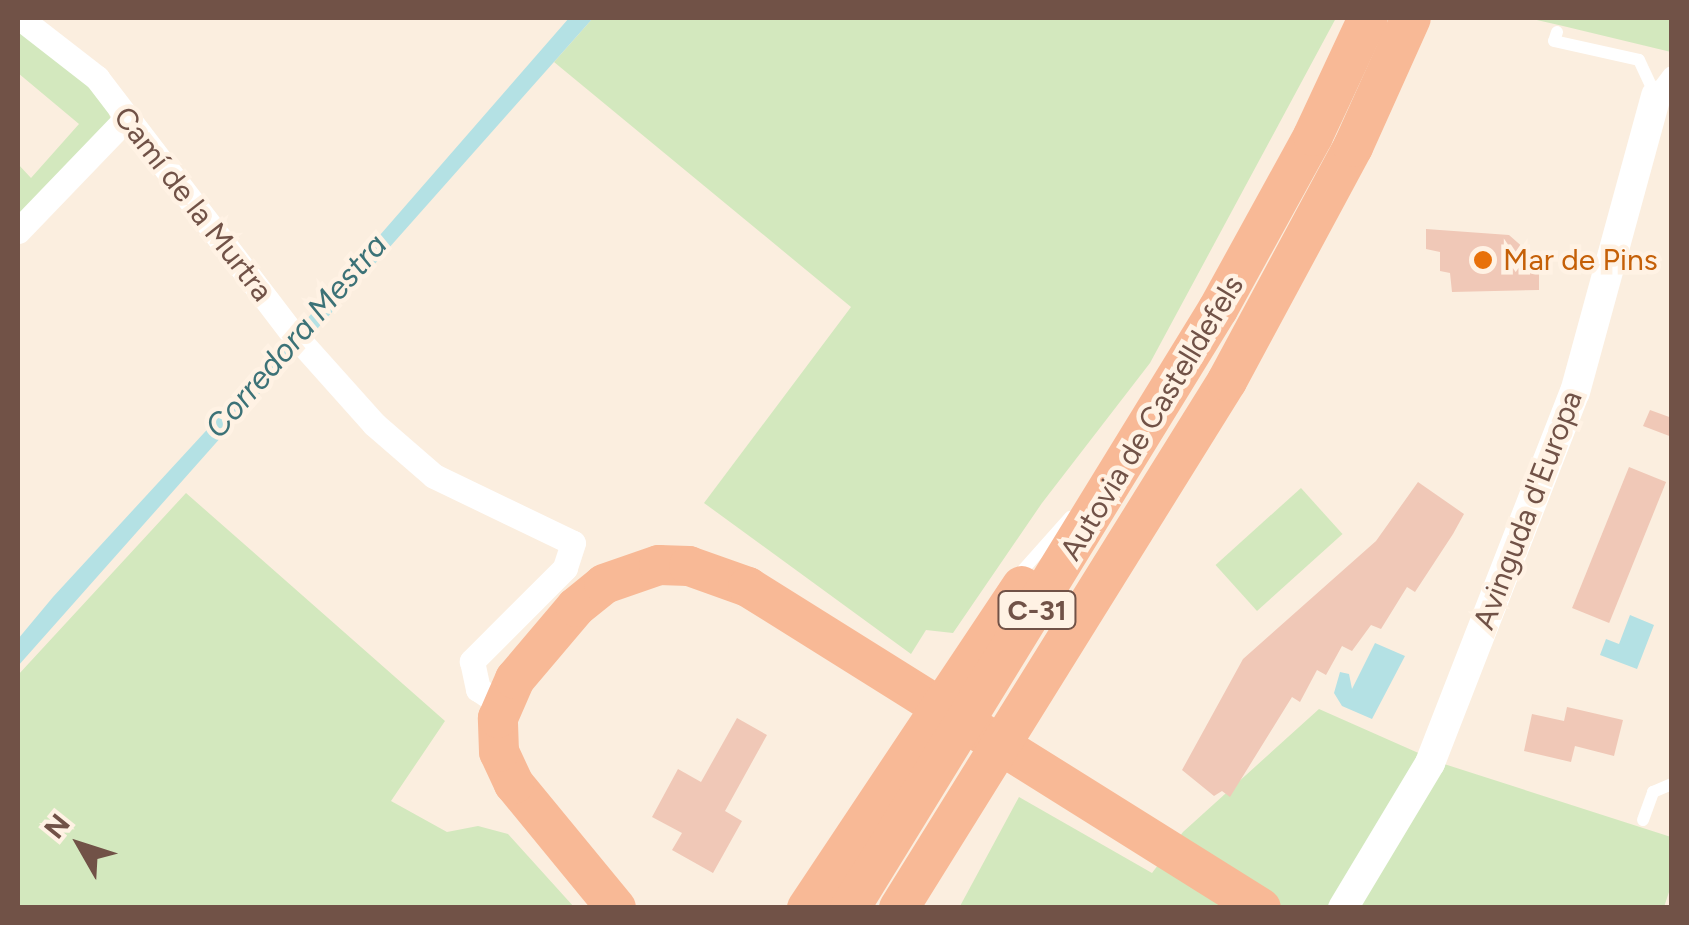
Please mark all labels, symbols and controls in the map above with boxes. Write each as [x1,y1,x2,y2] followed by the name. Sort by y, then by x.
[106,100,280,308] street label: Camí de la Murtra
[197,226,395,446] water label: Corredora Mestra
[1503,242,1658,278] place label: Mar de Pins
[1472,249,1494,271] marker: Mar de Pins
[1053,269,1251,567] street label: Autovia de Castelldefels
[1466,386,1590,634] street label: Avinguda d'Europa
[997,587,1077,633] road number: C-31
[30,795,130,895] north arrow
[37,807,77,845] text: N

